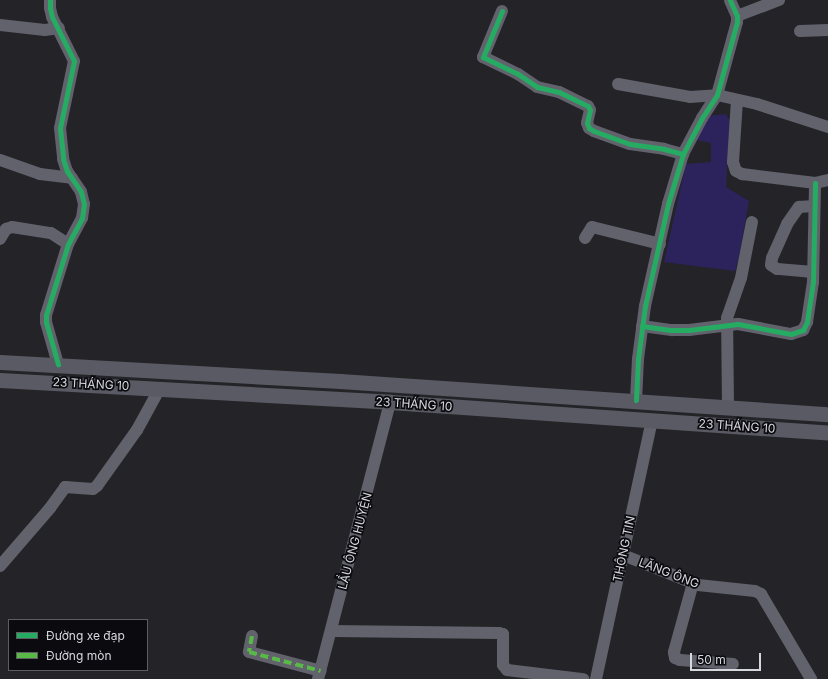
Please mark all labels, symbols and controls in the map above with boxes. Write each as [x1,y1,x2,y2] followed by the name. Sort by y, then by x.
[52,375,130,393] street label: 23 THÁNG 10
[375,394,453,414] street label: 23 THÁNG 10
[698,416,776,436] street label: 23 THÁNG 10
[335,491,375,591] street label: LẦU ÔNG HUYỆN
[610,515,638,583] street label: THÔNG TIN
[637,555,701,591] street label: LĂNG ÔNG
[8,619,148,671] legend
[46,628,125,643] text: Đường xe đạp
[692,645,763,671] scale bar
[46,648,111,663] text: Đường mòn
[697,652,726,667] text: 50 m

